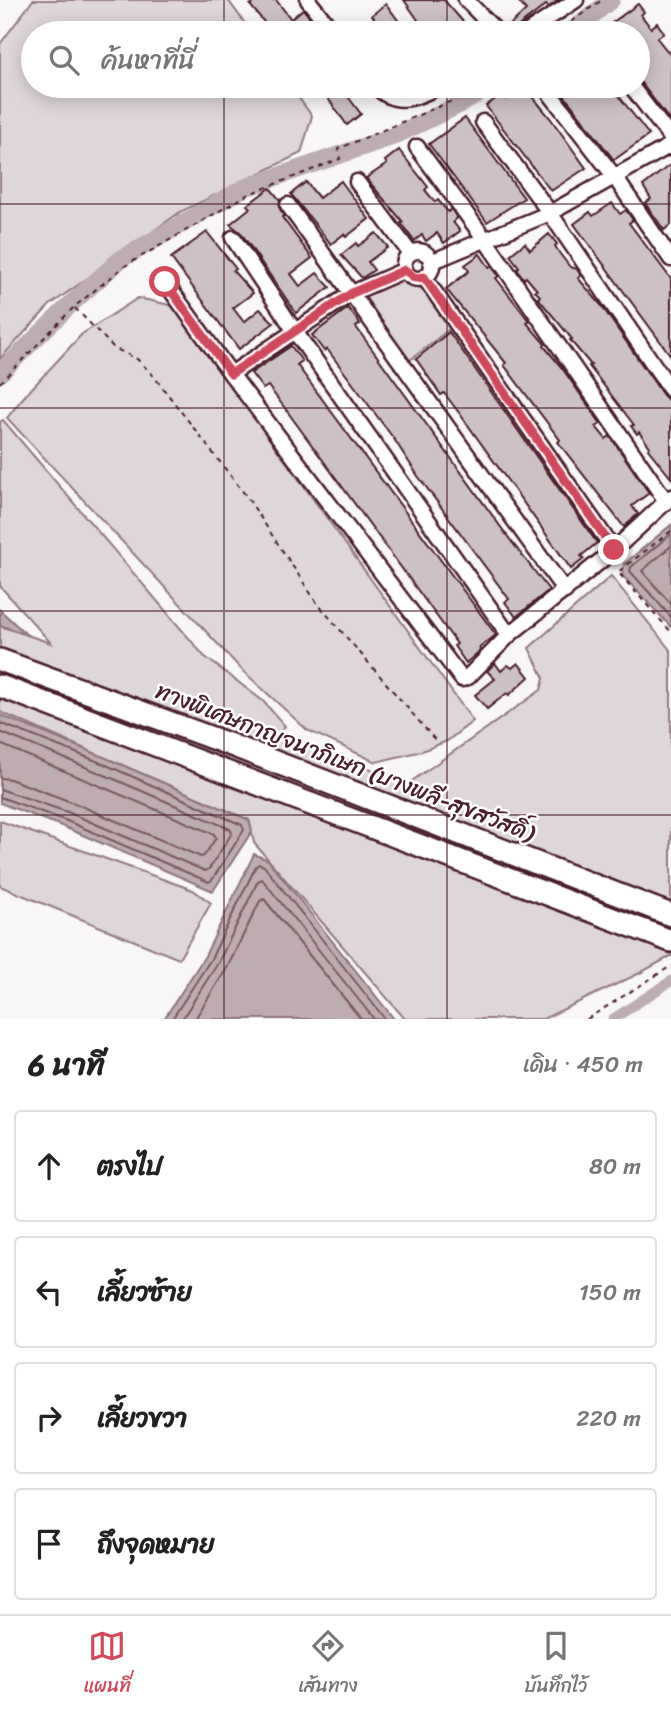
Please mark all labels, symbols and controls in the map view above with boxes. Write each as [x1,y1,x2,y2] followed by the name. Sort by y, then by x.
[21,21,650,98] search box
[101,37,195,83] text: ค้นหาที่นี่
[45,41,83,79] icon: search
[149,266,180,297] route start
[598,534,629,565] route end
[149,671,542,854] street label: ทางพิเศษกาญจนาภิเษก (บางพลี-สุขสวัสดิ์)
[28,1038,105,1092] text: 6 นาที
[523,1044,643,1085] text: เดิน · 450 m
[97,1143,162,1189] text: ตรงไป
[589,1146,641,1187] text: 80 m
[30,1147,68,1185] icon: ahead
[97,1269,192,1315] text: เลี้ยวซ้าย
[579,1272,641,1313] text: 150 m
[30,1273,68,1311] icon: left
[97,1395,187,1441] text: เลี้ยวขวา
[576,1398,641,1439] text: 220 m
[30,1399,68,1437] icon: right
[97,1521,214,1567] text: ถึงจุดหมาย
[30,1525,68,1563] icon: arrive
[84,1627,131,1702] tab: แผนที่
[298,1627,358,1702] tab: เส้นทาง
[525,1627,587,1702] tab: บันทึกไว้

